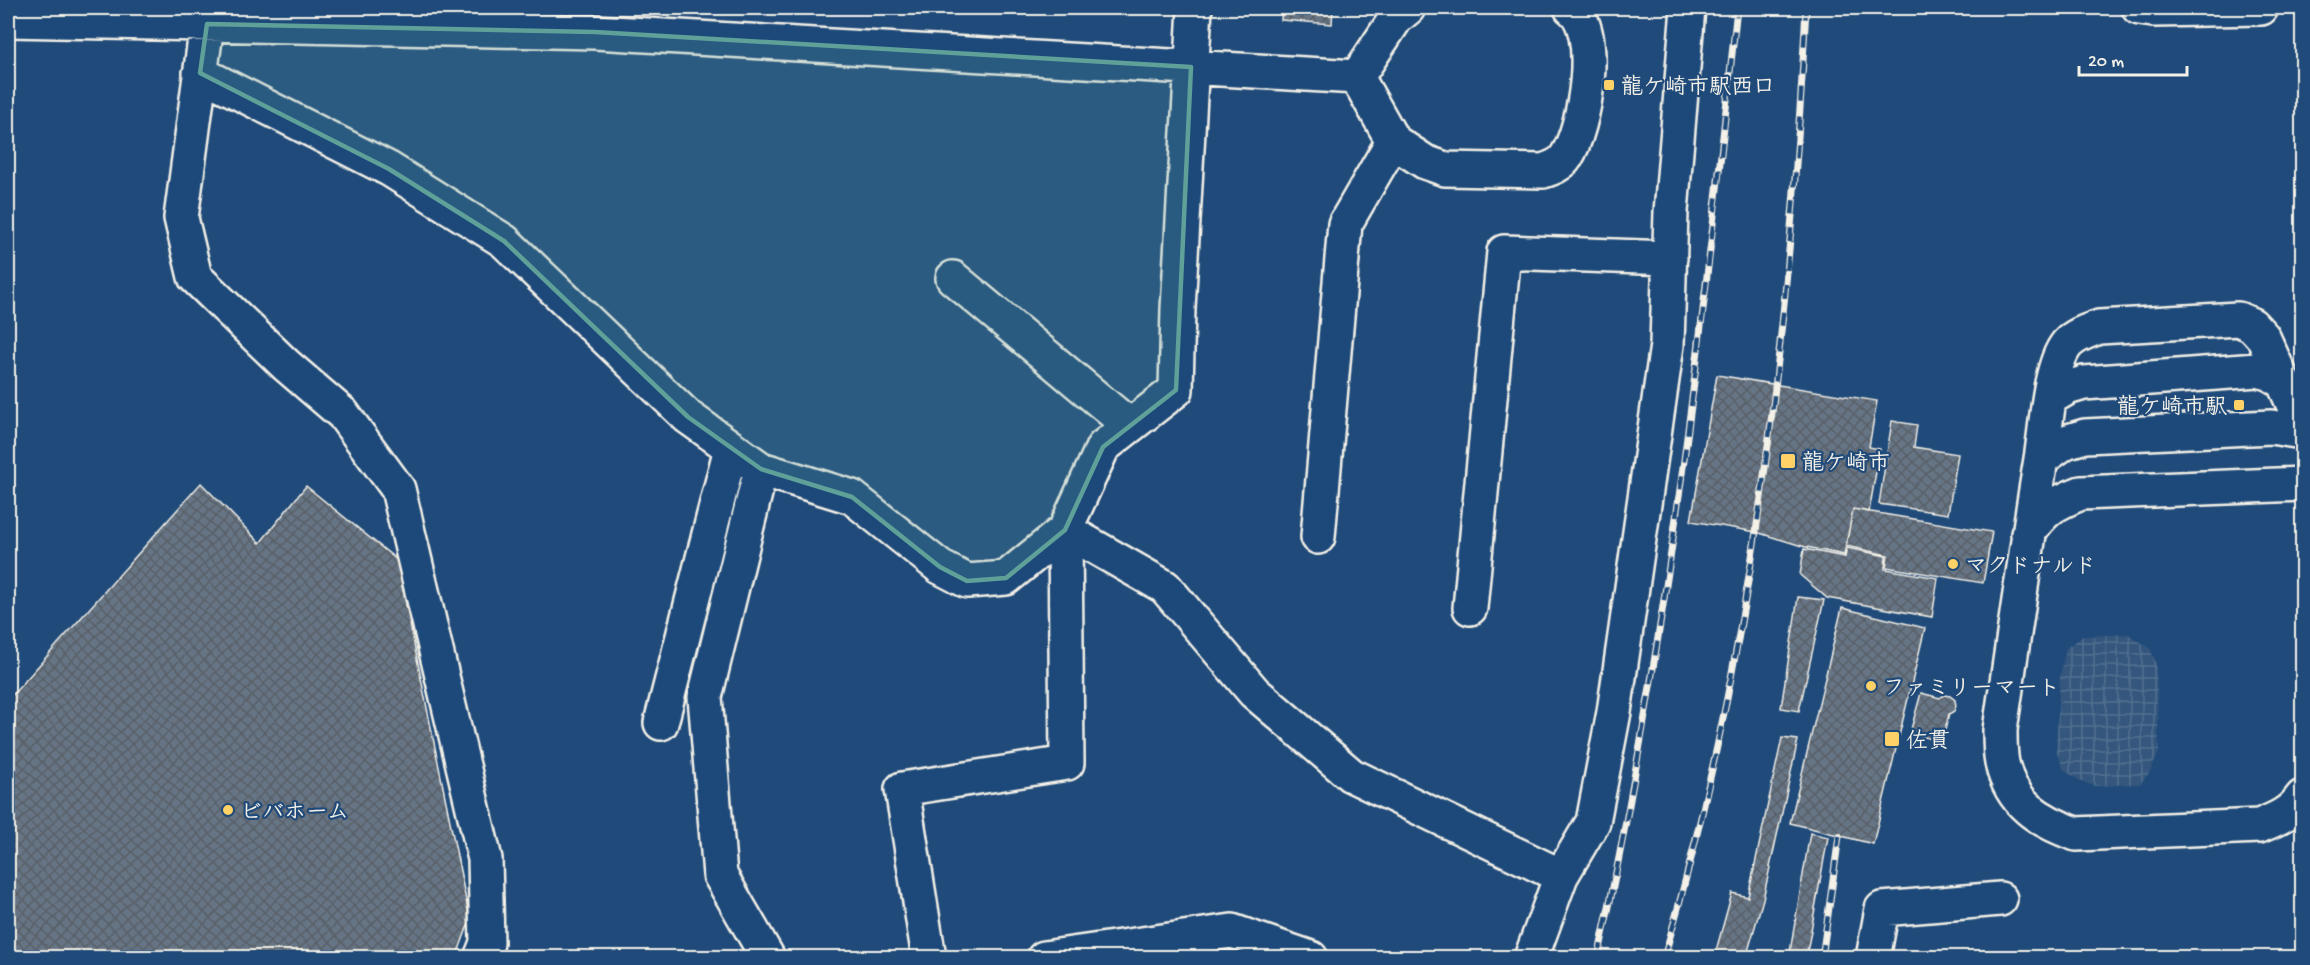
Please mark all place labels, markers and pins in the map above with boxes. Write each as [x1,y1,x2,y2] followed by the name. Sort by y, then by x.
[1621,74,1775,102] place label: 龍ケ崎市駅西口
[1602,78,1616,92] marker: 龍ケ崎市駅西口
[2117,394,2227,422] place label: 龍ケ崎市駅
[2232,398,2246,412] marker: 龍ケ崎市駅
[1802,450,1890,478] place label: 龍ケ崎市
[1779,452,1797,470] marker: 龍ケ崎市
[1965,555,2096,581] place label: マクドナルド
[1946,557,1960,571] marker: マクドナルド
[1883,677,2060,703] place label: ファミリーマート
[1864,679,1878,693] marker: ファミリーマート
[1906,729,1950,756] place label: 佐貫
[1883,730,1901,748] marker: 佐貫
[240,801,349,827] place label: ビバホーム
[221,803,235,817] marker: ビバホーム

